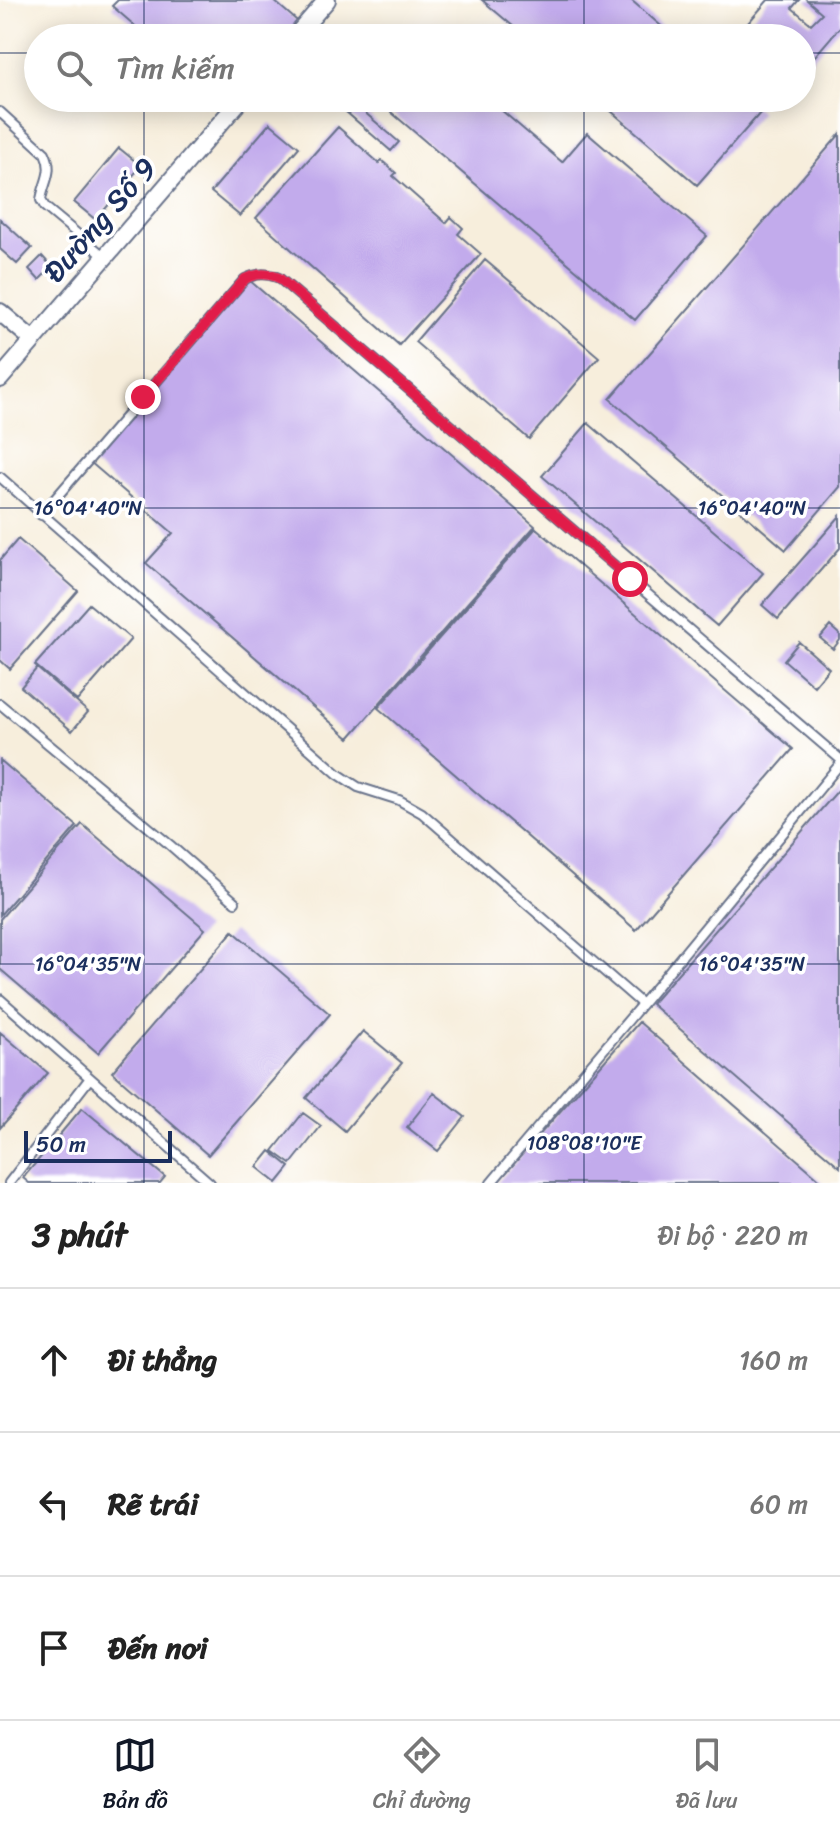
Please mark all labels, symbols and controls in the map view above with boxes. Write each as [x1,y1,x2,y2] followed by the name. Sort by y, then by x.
[24,24,816,112] search box
[116,41,234,95] text: Tìm kiếm
[52,46,96,90] icon: search
[29,144,171,296] street label: Đường Số 9
[125,379,161,415] route end
[34,491,142,526] text: 16°04'40"N
[698,491,806,526] text: 16°04'40"N
[612,561,648,597] route start
[35,947,141,982] text: 16°04'35"N
[699,947,805,982] text: 16°04'35"N
[36,1125,86,1164] text: 50 m
[527,1126,643,1161] text: 108°08'10"E
[24,1127,172,1163] scale bar
[32,1205,127,1265] text: 3 phút
[657,1212,808,1258] text: Đi bộ · 220 m
[108,1333,217,1387] text: Đi thẳng
[739,1337,808,1383] text: 160 m
[32,1338,76,1382] icon: ahead
[108,1477,198,1531] text: Rẽ trái
[750,1481,808,1527] text: 60 m
[32,1482,76,1526] icon: left
[108,1621,207,1675] text: Đến nơi
[32,1626,76,1670] icon: arrive
[102,1733,168,1820] tab: Bản đồ
[373,1733,471,1820] tab: Chỉ đường
[676,1733,738,1820] tab: Đã lưu

